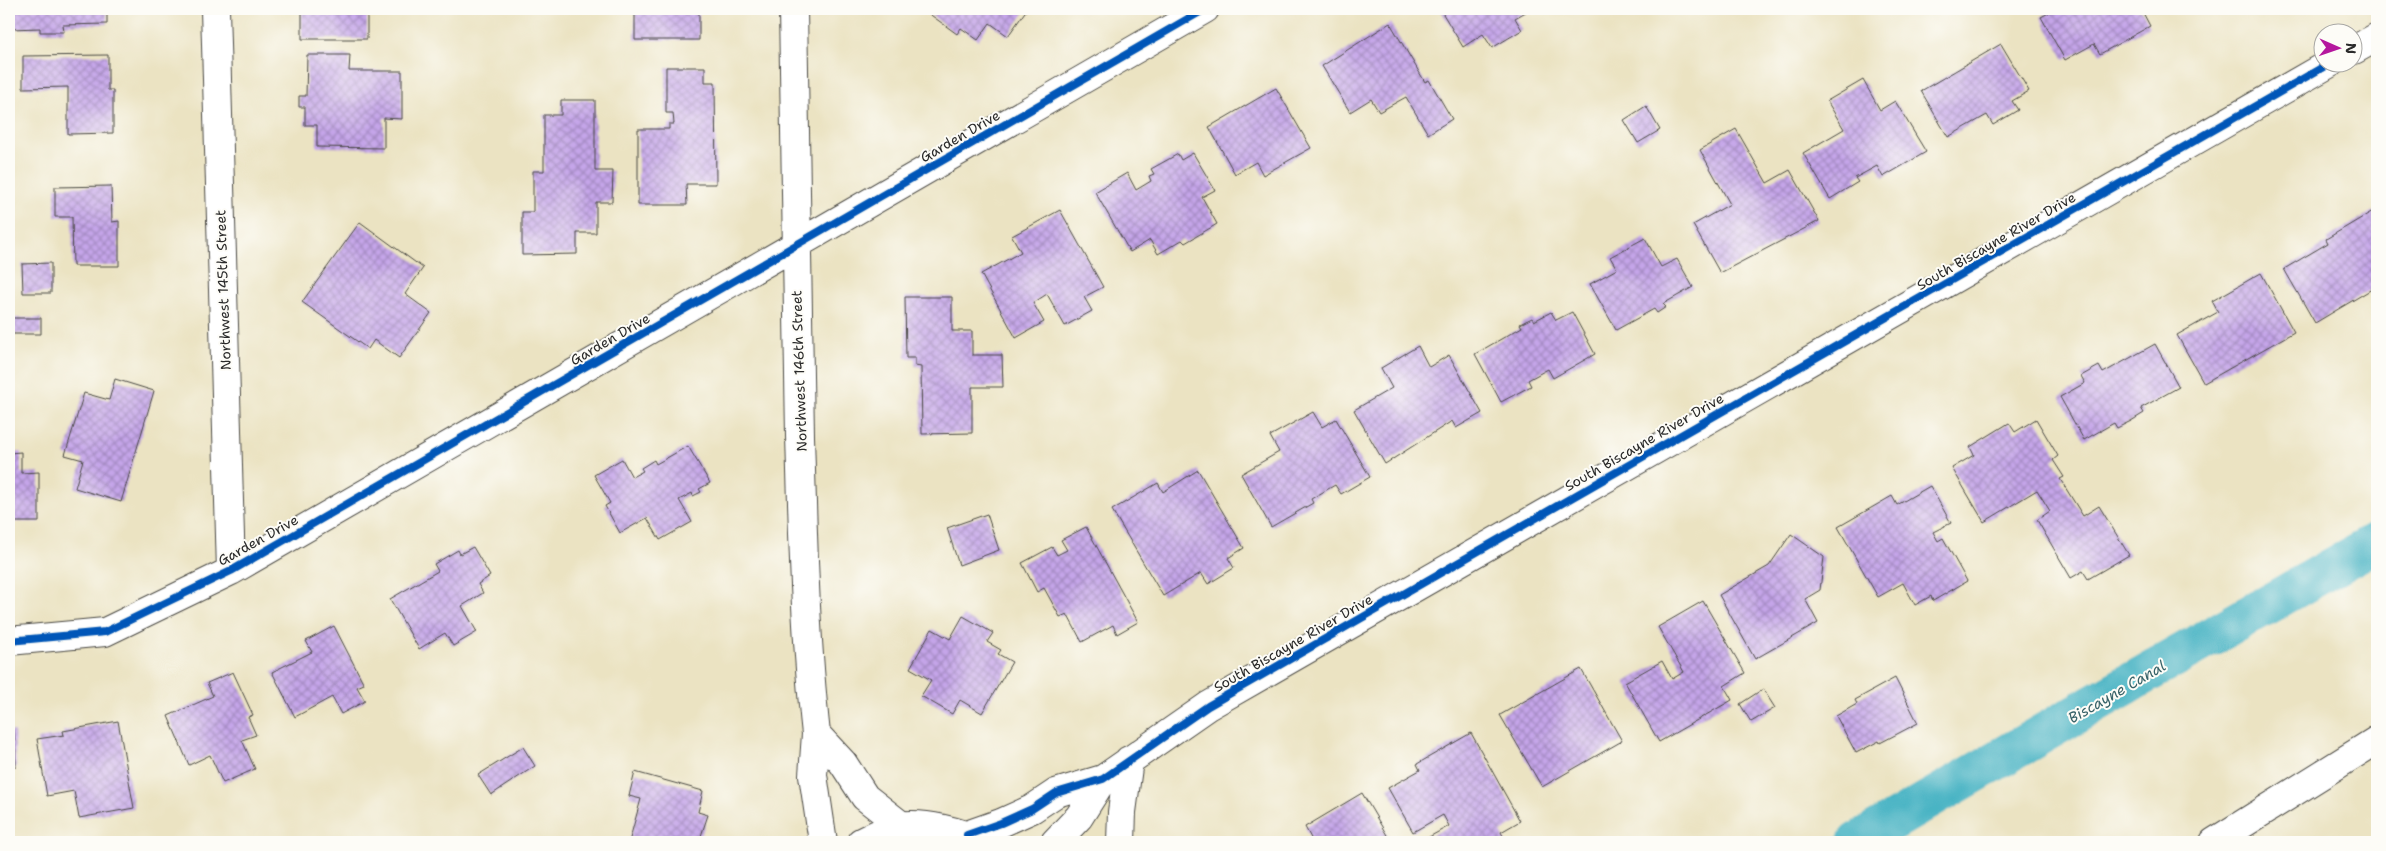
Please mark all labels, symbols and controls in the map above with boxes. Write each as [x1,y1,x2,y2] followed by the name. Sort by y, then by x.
[2314,22,2364,72] north arrow
[2342,43,2360,54] text: N
[917,106,1003,166] street label: Garden Drive
[1913,188,2079,294] street label: South Biscayne River Drive
[211,210,235,370] street label: Northwest 145th Street
[787,290,811,452] street label: Northwest 146th Street
[567,309,653,369] street label: Garden Drive
[1561,389,1727,495] street label: South Biscayne River Drive
[215,510,301,570] street label: Garden Drive
[1210,590,1376,696] street label: South Biscayne River Drive
[2065,656,2170,728] water label: Biscayne Canal

